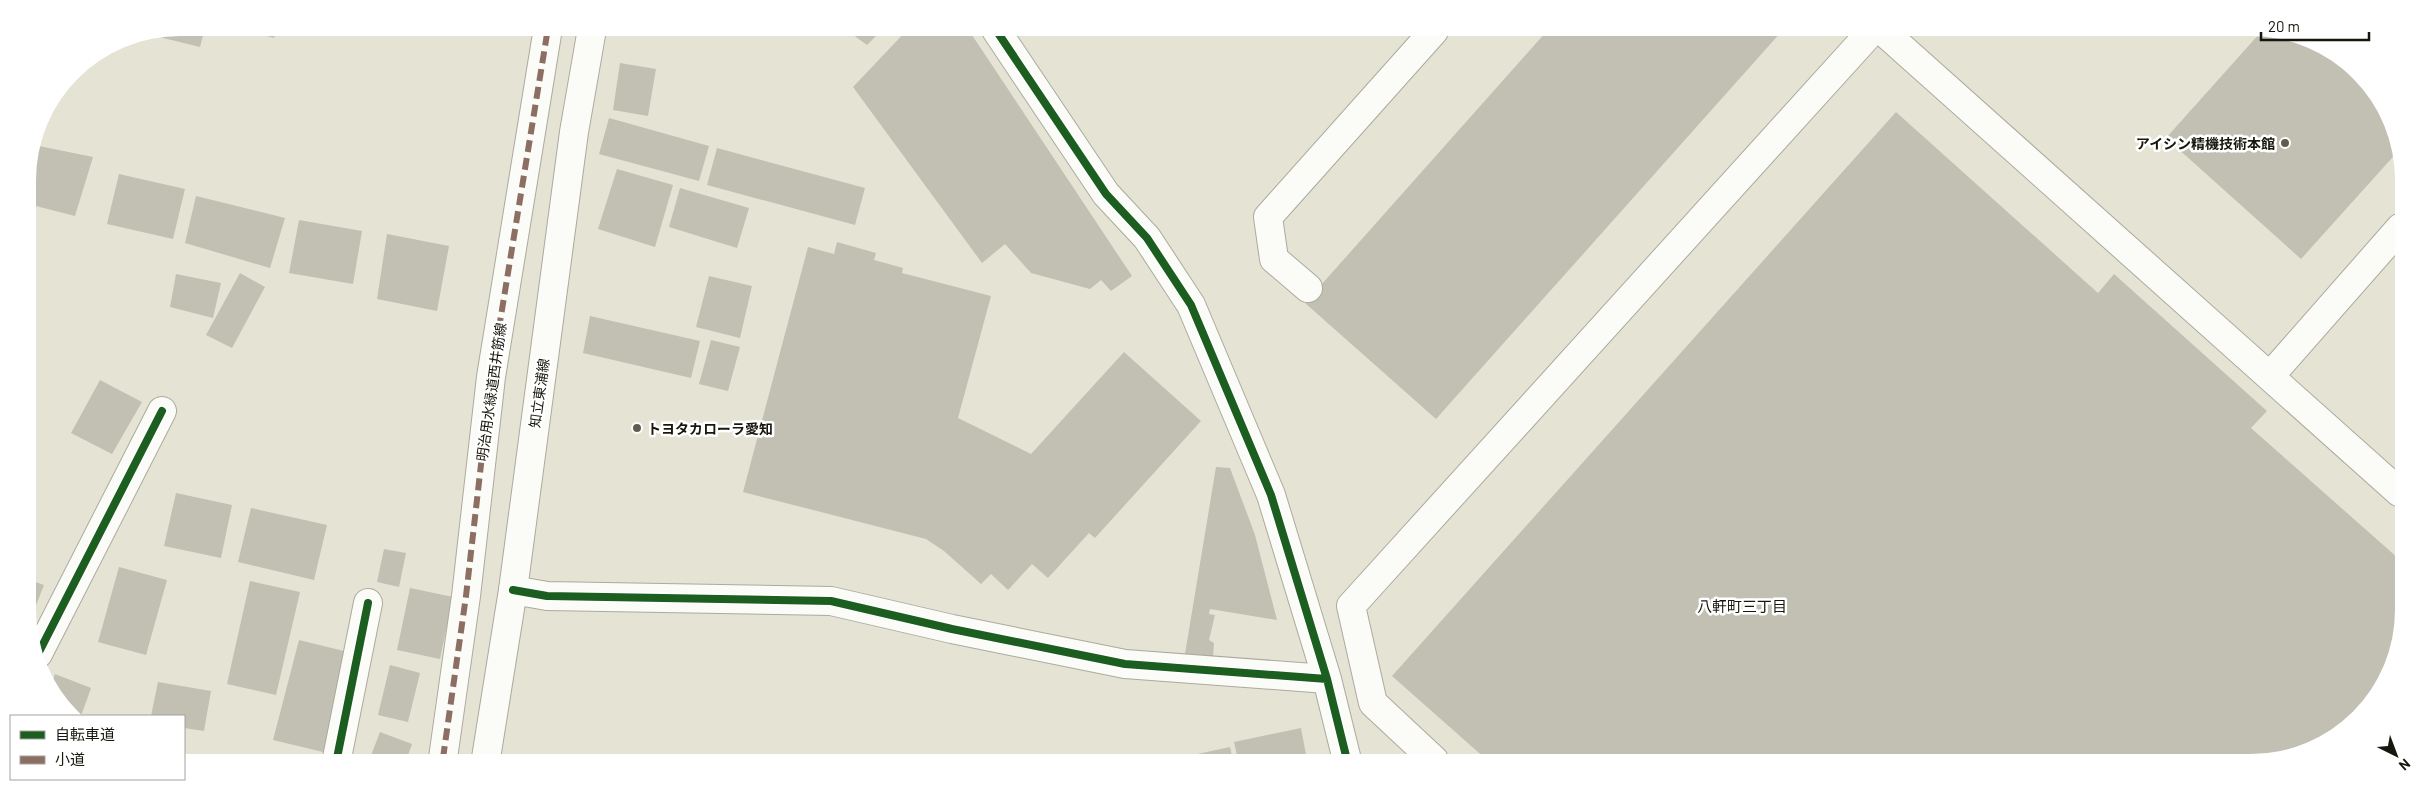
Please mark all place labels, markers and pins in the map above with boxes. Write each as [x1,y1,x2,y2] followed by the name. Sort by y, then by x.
[2136,135,2275,152] place label: アイシン精機技術本館
[2279,137,2291,149] marker: アイシン精機技術本館
[647,420,773,437] place label: トヨタカローラ愛知
[631,422,643,434] marker: トヨタカローラ愛知

